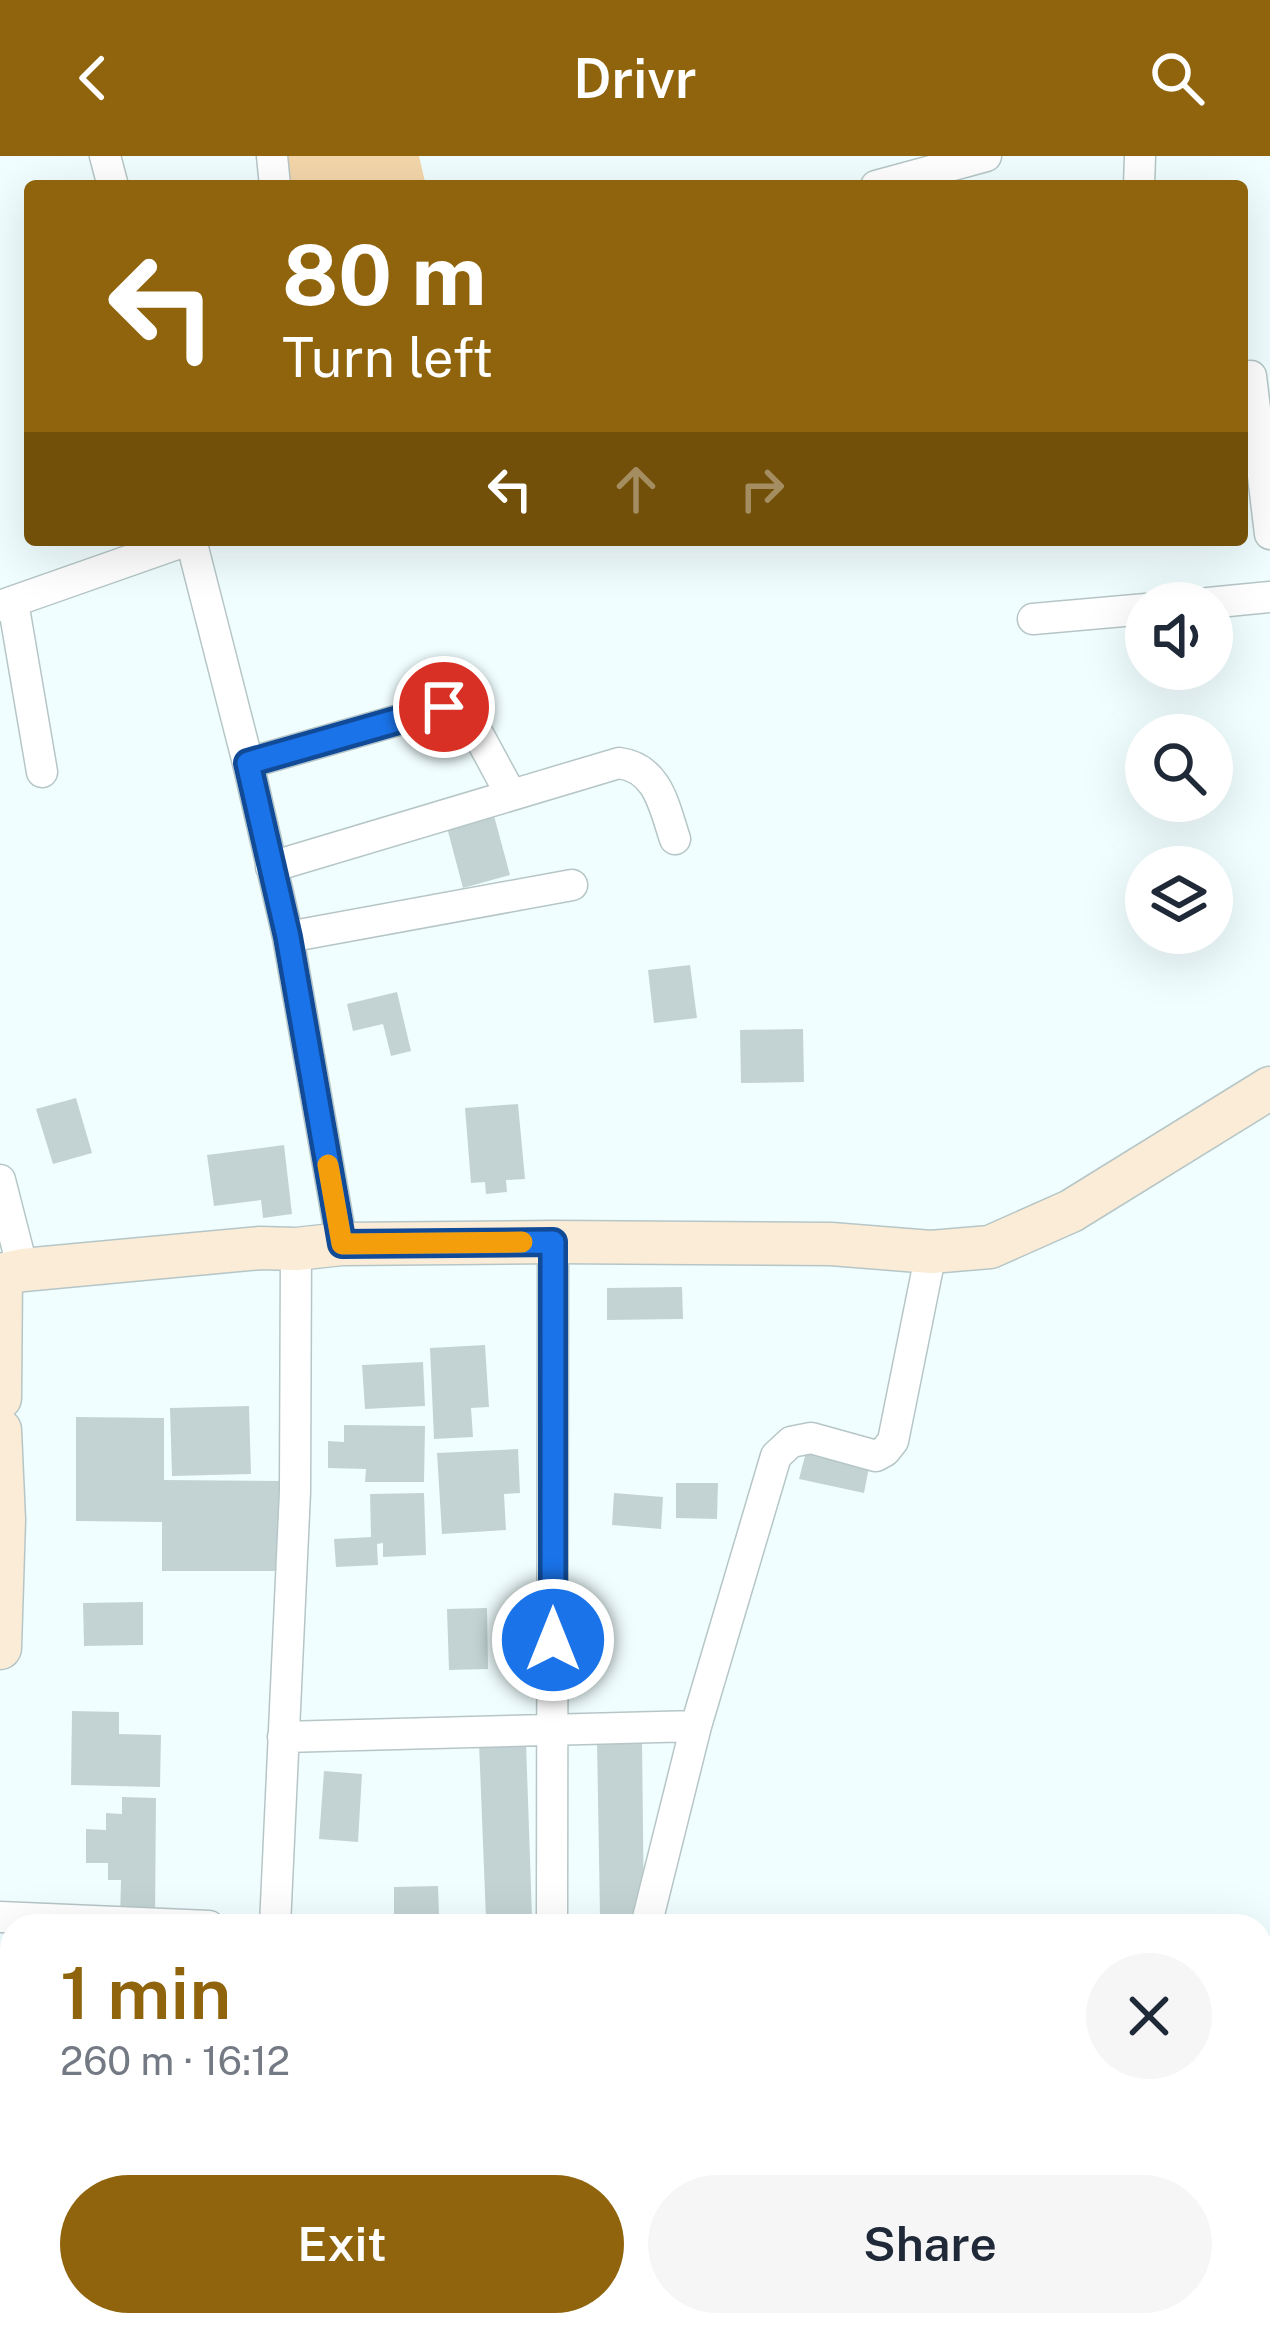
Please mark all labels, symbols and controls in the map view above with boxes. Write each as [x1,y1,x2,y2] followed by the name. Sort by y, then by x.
[60,45,126,111] icon: back
[1144,45,1210,111] icon: search
[573,47,697,110] text: Drivr
[282,225,486,324] text: 80 m
[84,228,240,384] icon: left
[282,326,493,389] text: Turn left
[477,456,543,522] icon: left
[603,456,669,522] icon: ahead
[729,456,795,522] icon: right
[1125,582,1233,954] map controls
[1125,582,1233,690] button: sound
[393,656,495,758] pin
[411,674,477,740] icon: arrive
[1125,714,1233,822] button: search
[1125,846,1233,954] button: layers
[490,1577,616,1703] position arrow
[60,1951,231,2035] text: 1 min
[1086,1953,1212,2079] button: close
[60,2038,290,2084] text: 260 m · 16:12
[60,2175,624,2313] button: Exit
[648,2175,1212,2313] button: Share

